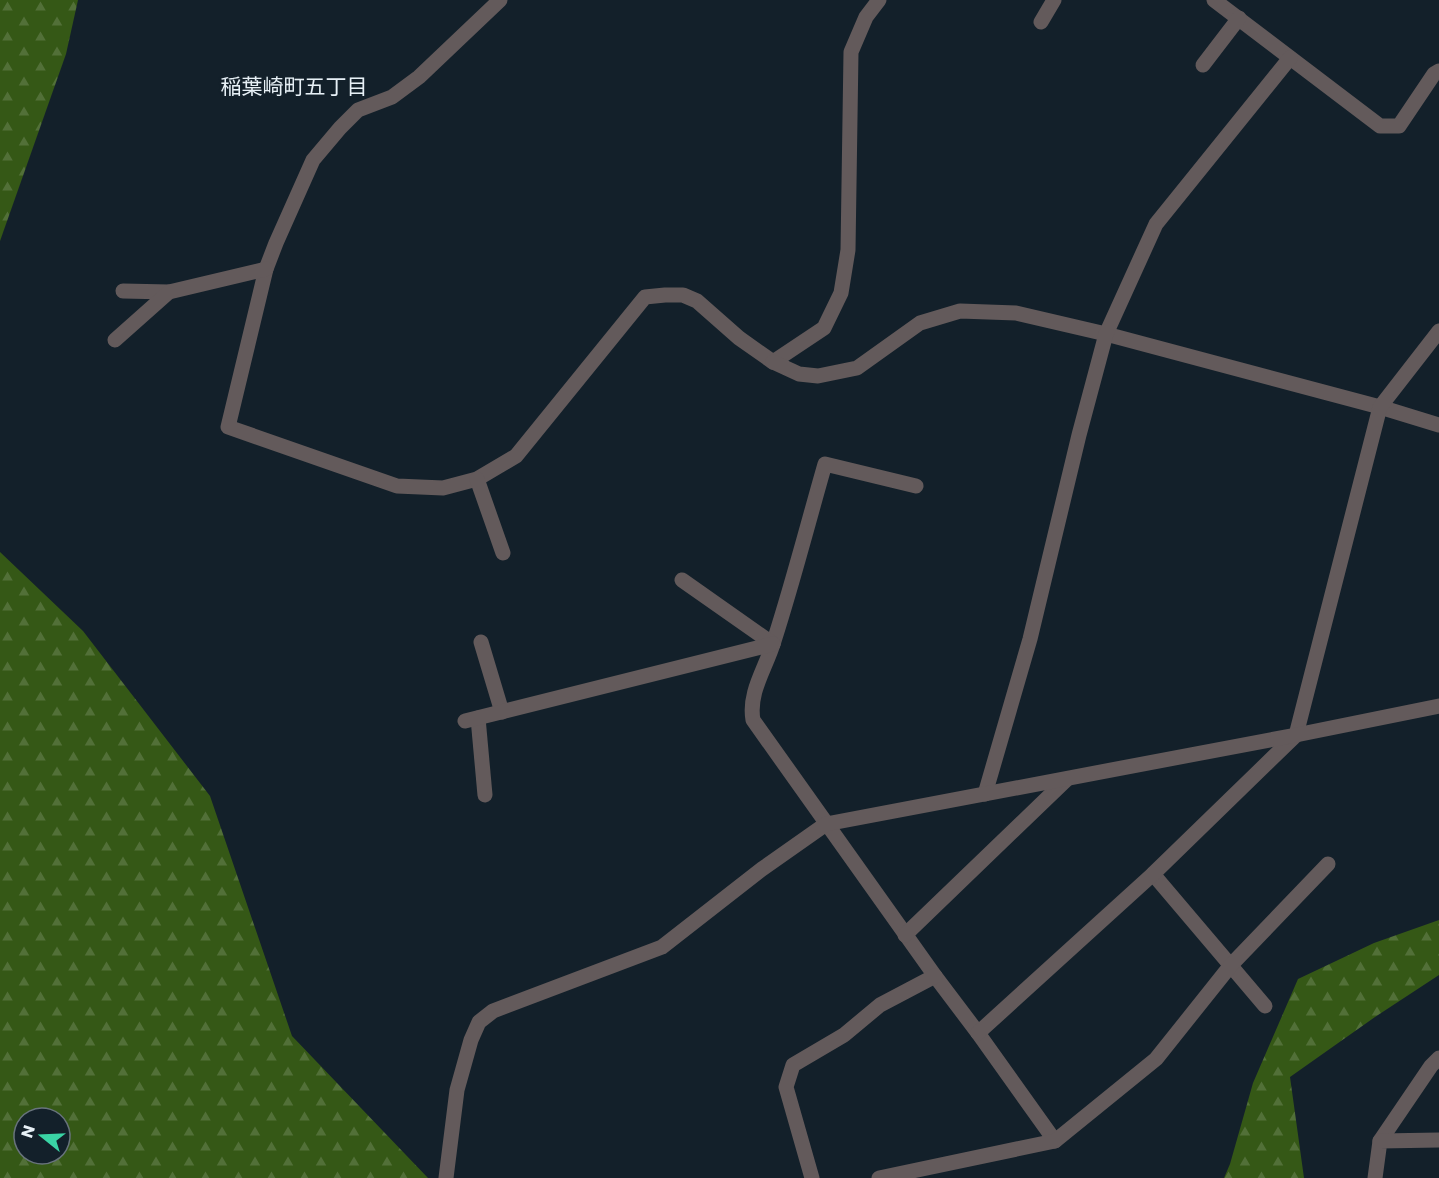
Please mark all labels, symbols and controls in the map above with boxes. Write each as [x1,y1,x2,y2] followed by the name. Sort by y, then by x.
[221,72,368,101] district label: 稲葉崎町五丁目
[12,1106,72,1166] north arrow
[15,1122,41,1141] text: N

